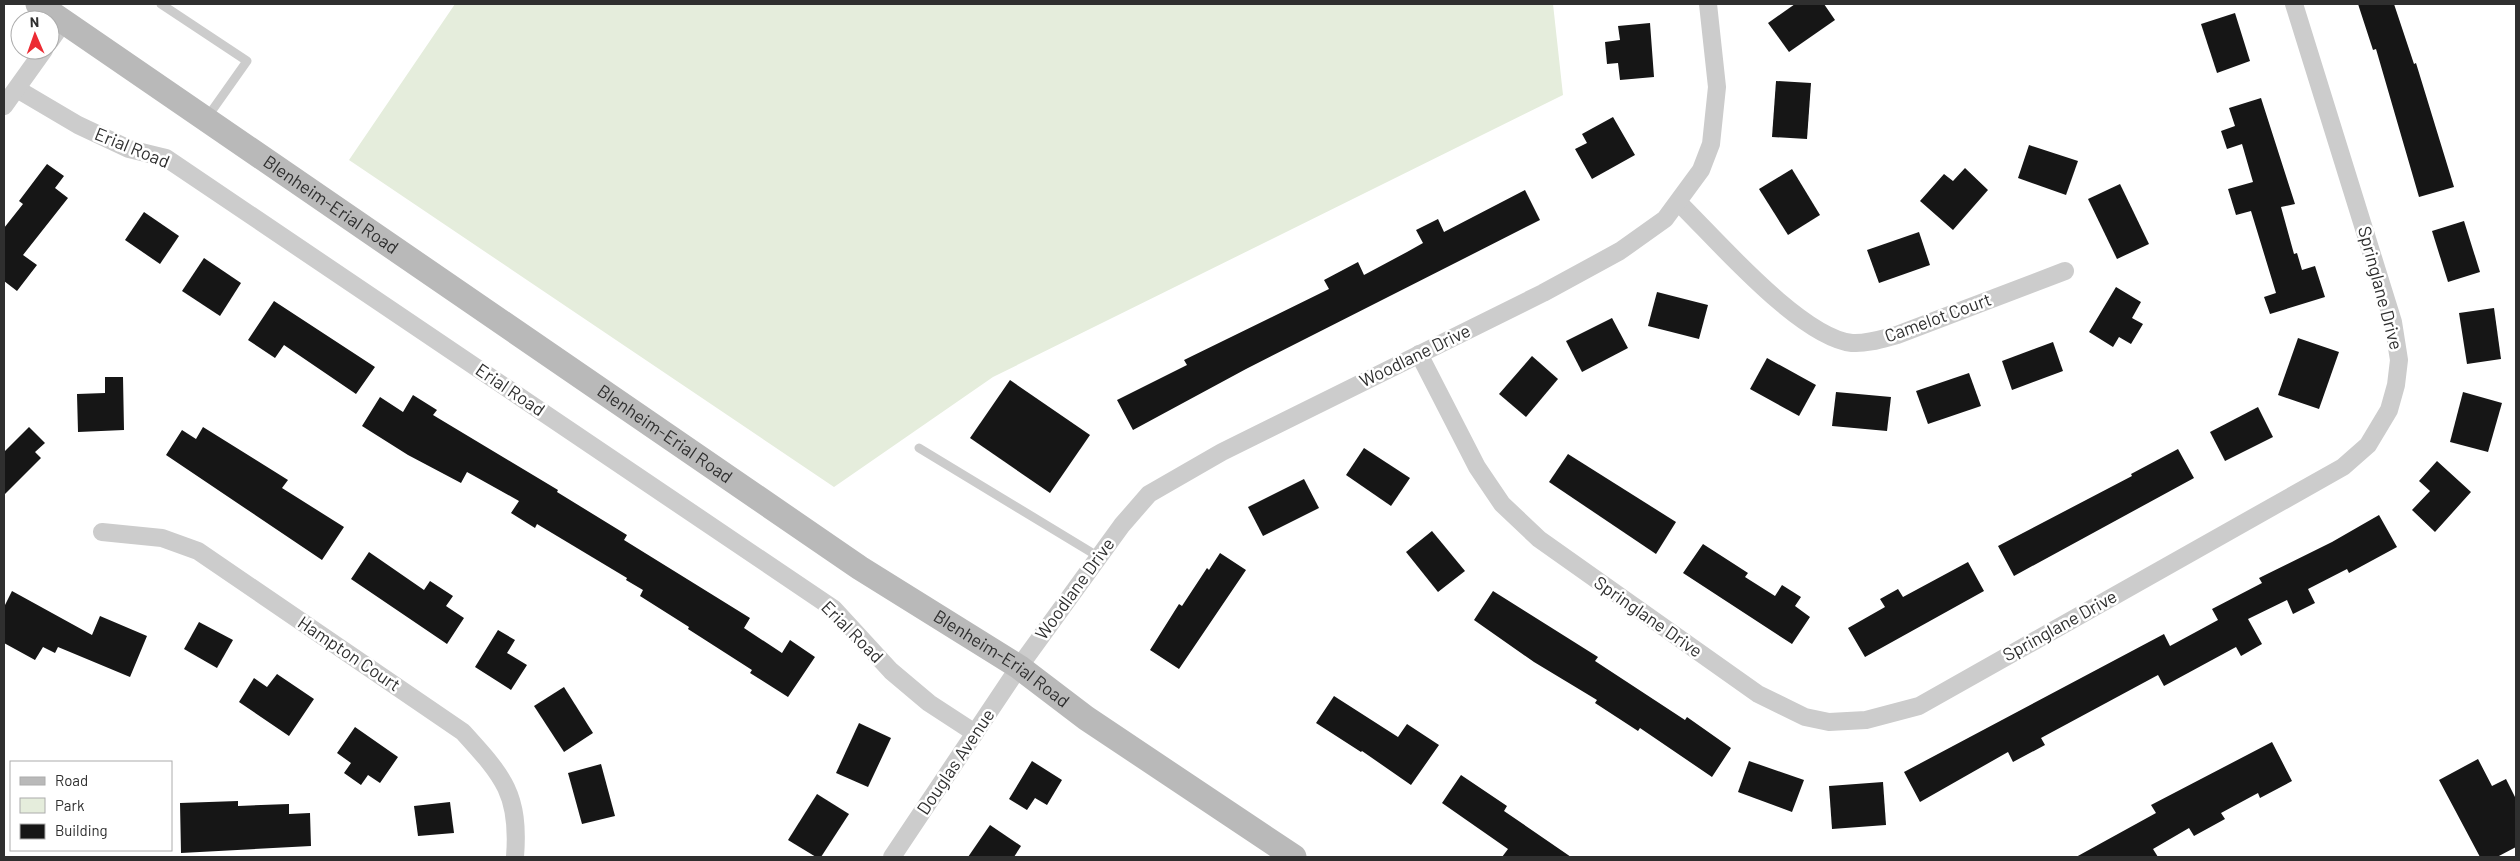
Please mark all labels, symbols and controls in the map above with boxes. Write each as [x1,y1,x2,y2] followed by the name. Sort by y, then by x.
[10,10,60,60] north arrow
[30,13,39,30] text: N
[92,122,173,172] street label: Erial Road
[259,150,403,258] street label: Blenheim-Erial Road
[2354,223,2408,352] street label: Springlane Drive
[1881,288,1994,347] street label: Camelot Court
[1356,319,1474,391] street label: Woodlane Drive
[472,358,549,420] street label: Erial Road
[593,379,737,487] street label: Blenheim-Erial Road
[1030,533,1119,644] street label: Woodlane Drive
[1590,571,1707,662] street label: Springlane Drive
[1999,585,2120,666] street label: Springlane Drive
[817,596,888,667] street label: Erial Road
[930,605,1074,712] street label: Blenheim-Erial Road
[294,611,405,696] street label: Hampton Court
[912,704,999,819] street label: Douglas Avenue
[10,761,172,851] legend
[55,771,88,789] text: Road
[55,796,85,814] text: Park
[55,821,108,839] text: Building

